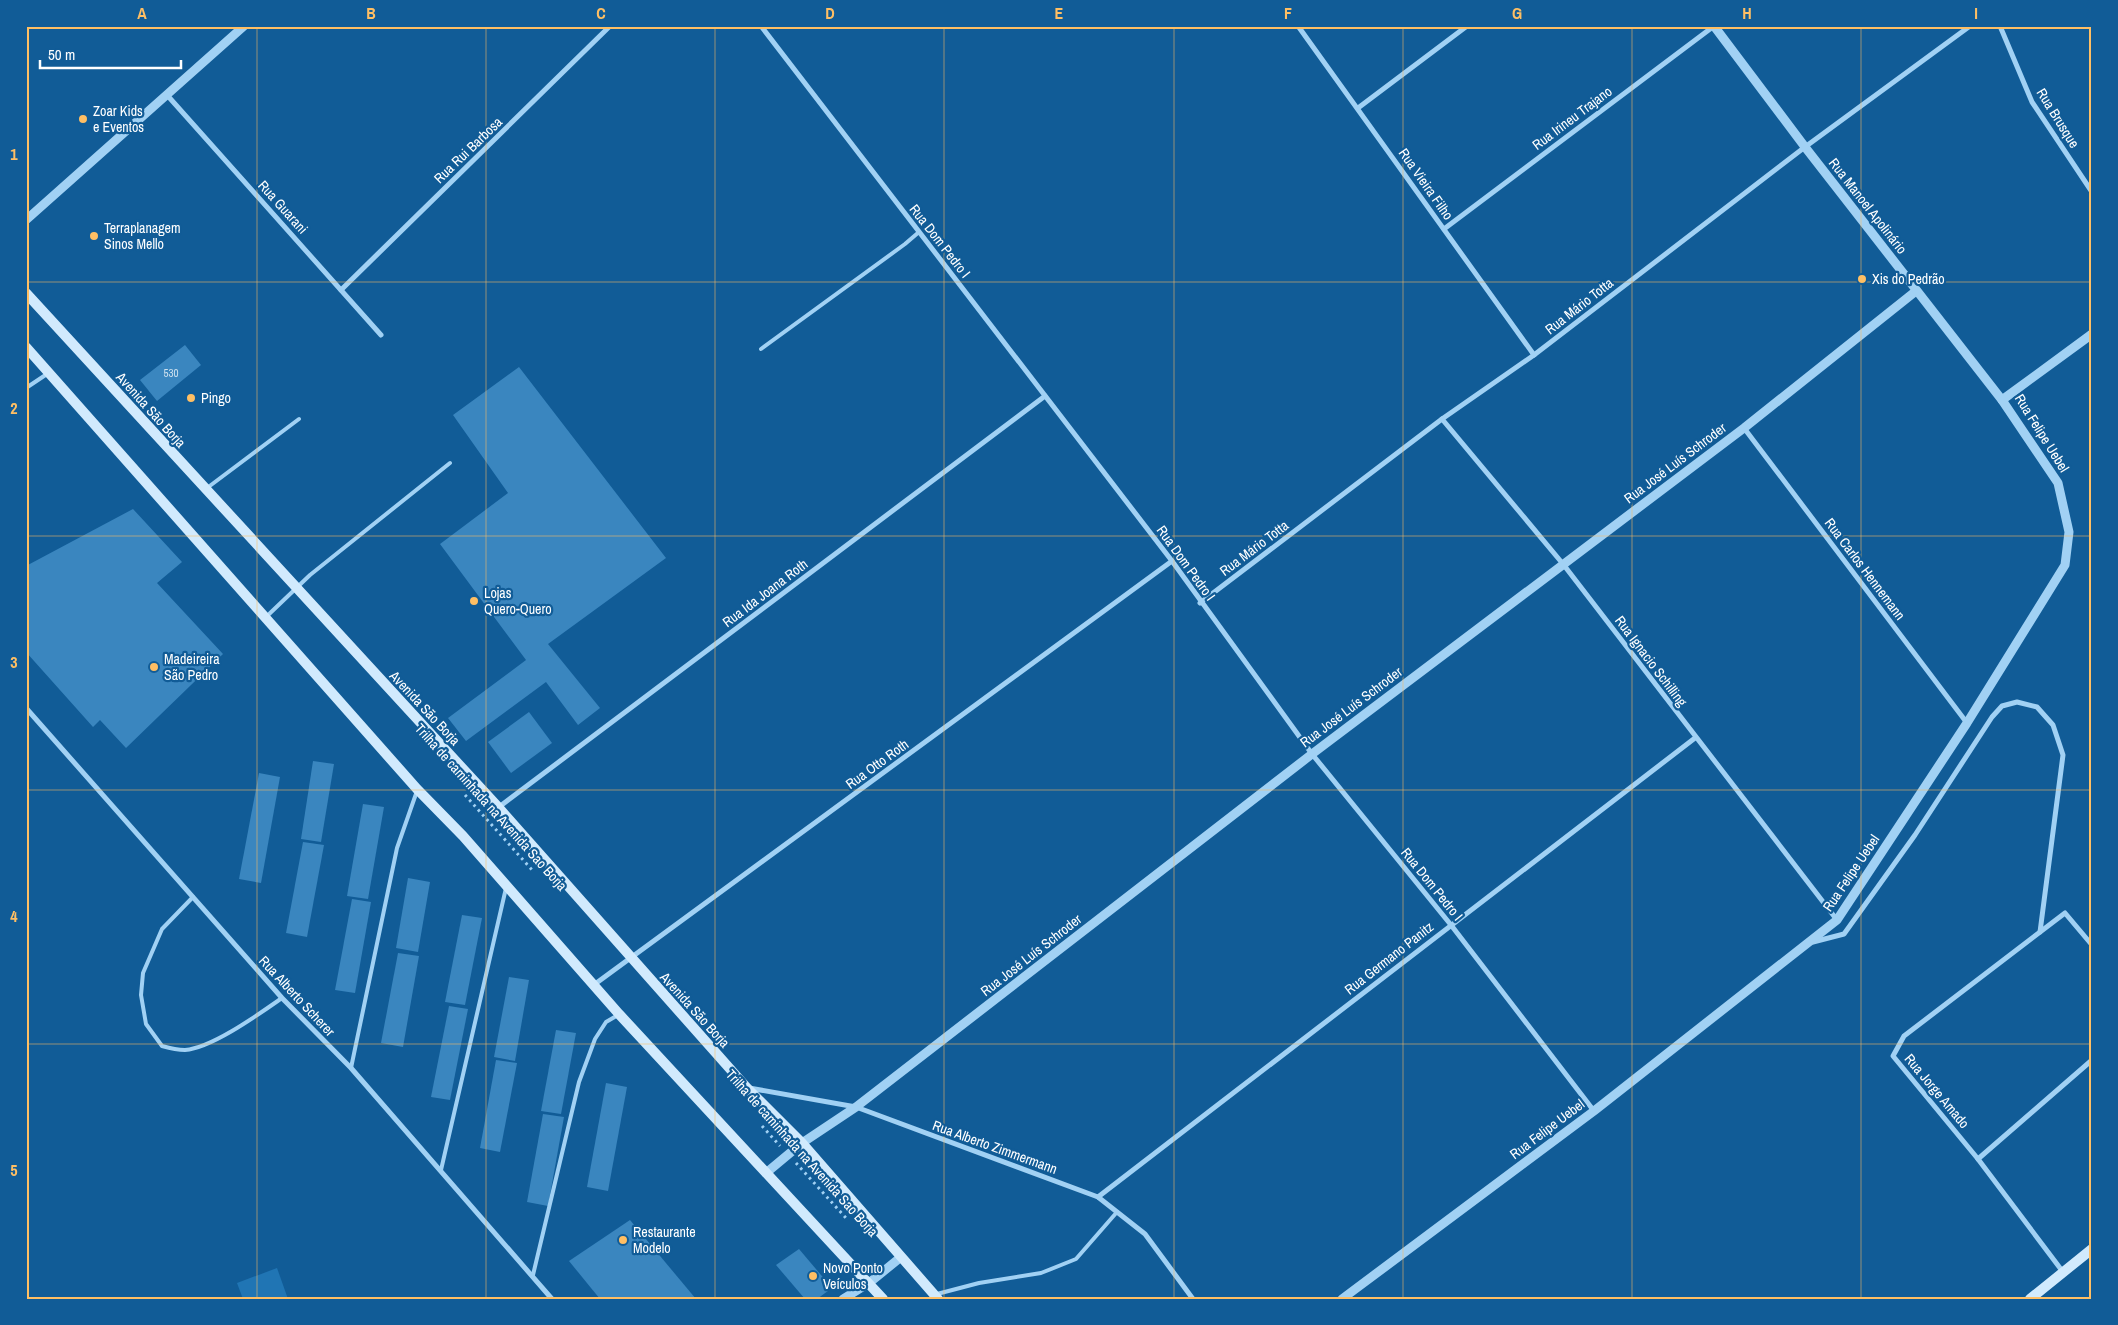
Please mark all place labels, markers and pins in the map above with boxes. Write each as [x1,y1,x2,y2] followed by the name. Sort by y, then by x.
[93,102,144,136] place label: Zoar Kids e Eventos
[77,113,89,125] marker: Zoar Kids e Eventos
[104,219,181,253] place label: Terraplanagem Sinos Mello
[88,230,100,242] marker: Terraplanagem Sinos Mello
[1872,270,1945,288] place label: Xis do Pedrão
[1856,273,1868,285] marker: Xis do Pedrão
[201,389,231,407] place label: Pingo
[185,392,197,404] marker: Pingo
[484,584,552,618] place label: Lojas Quero-Quero
[468,595,480,607] marker: Lojas Quero-Quero
[164,650,220,684] place label: Madeireira São Pedro
[148,661,160,673] marker: Madeireira São Pedro
[633,1223,696,1257] place label: Restaurante Modelo
[617,1234,629,1246] marker: Restaurante Modelo
[823,1259,883,1293] place label: Novo Ponto Veículos
[807,1270,819,1282] marker: Novo Ponto Veículos

